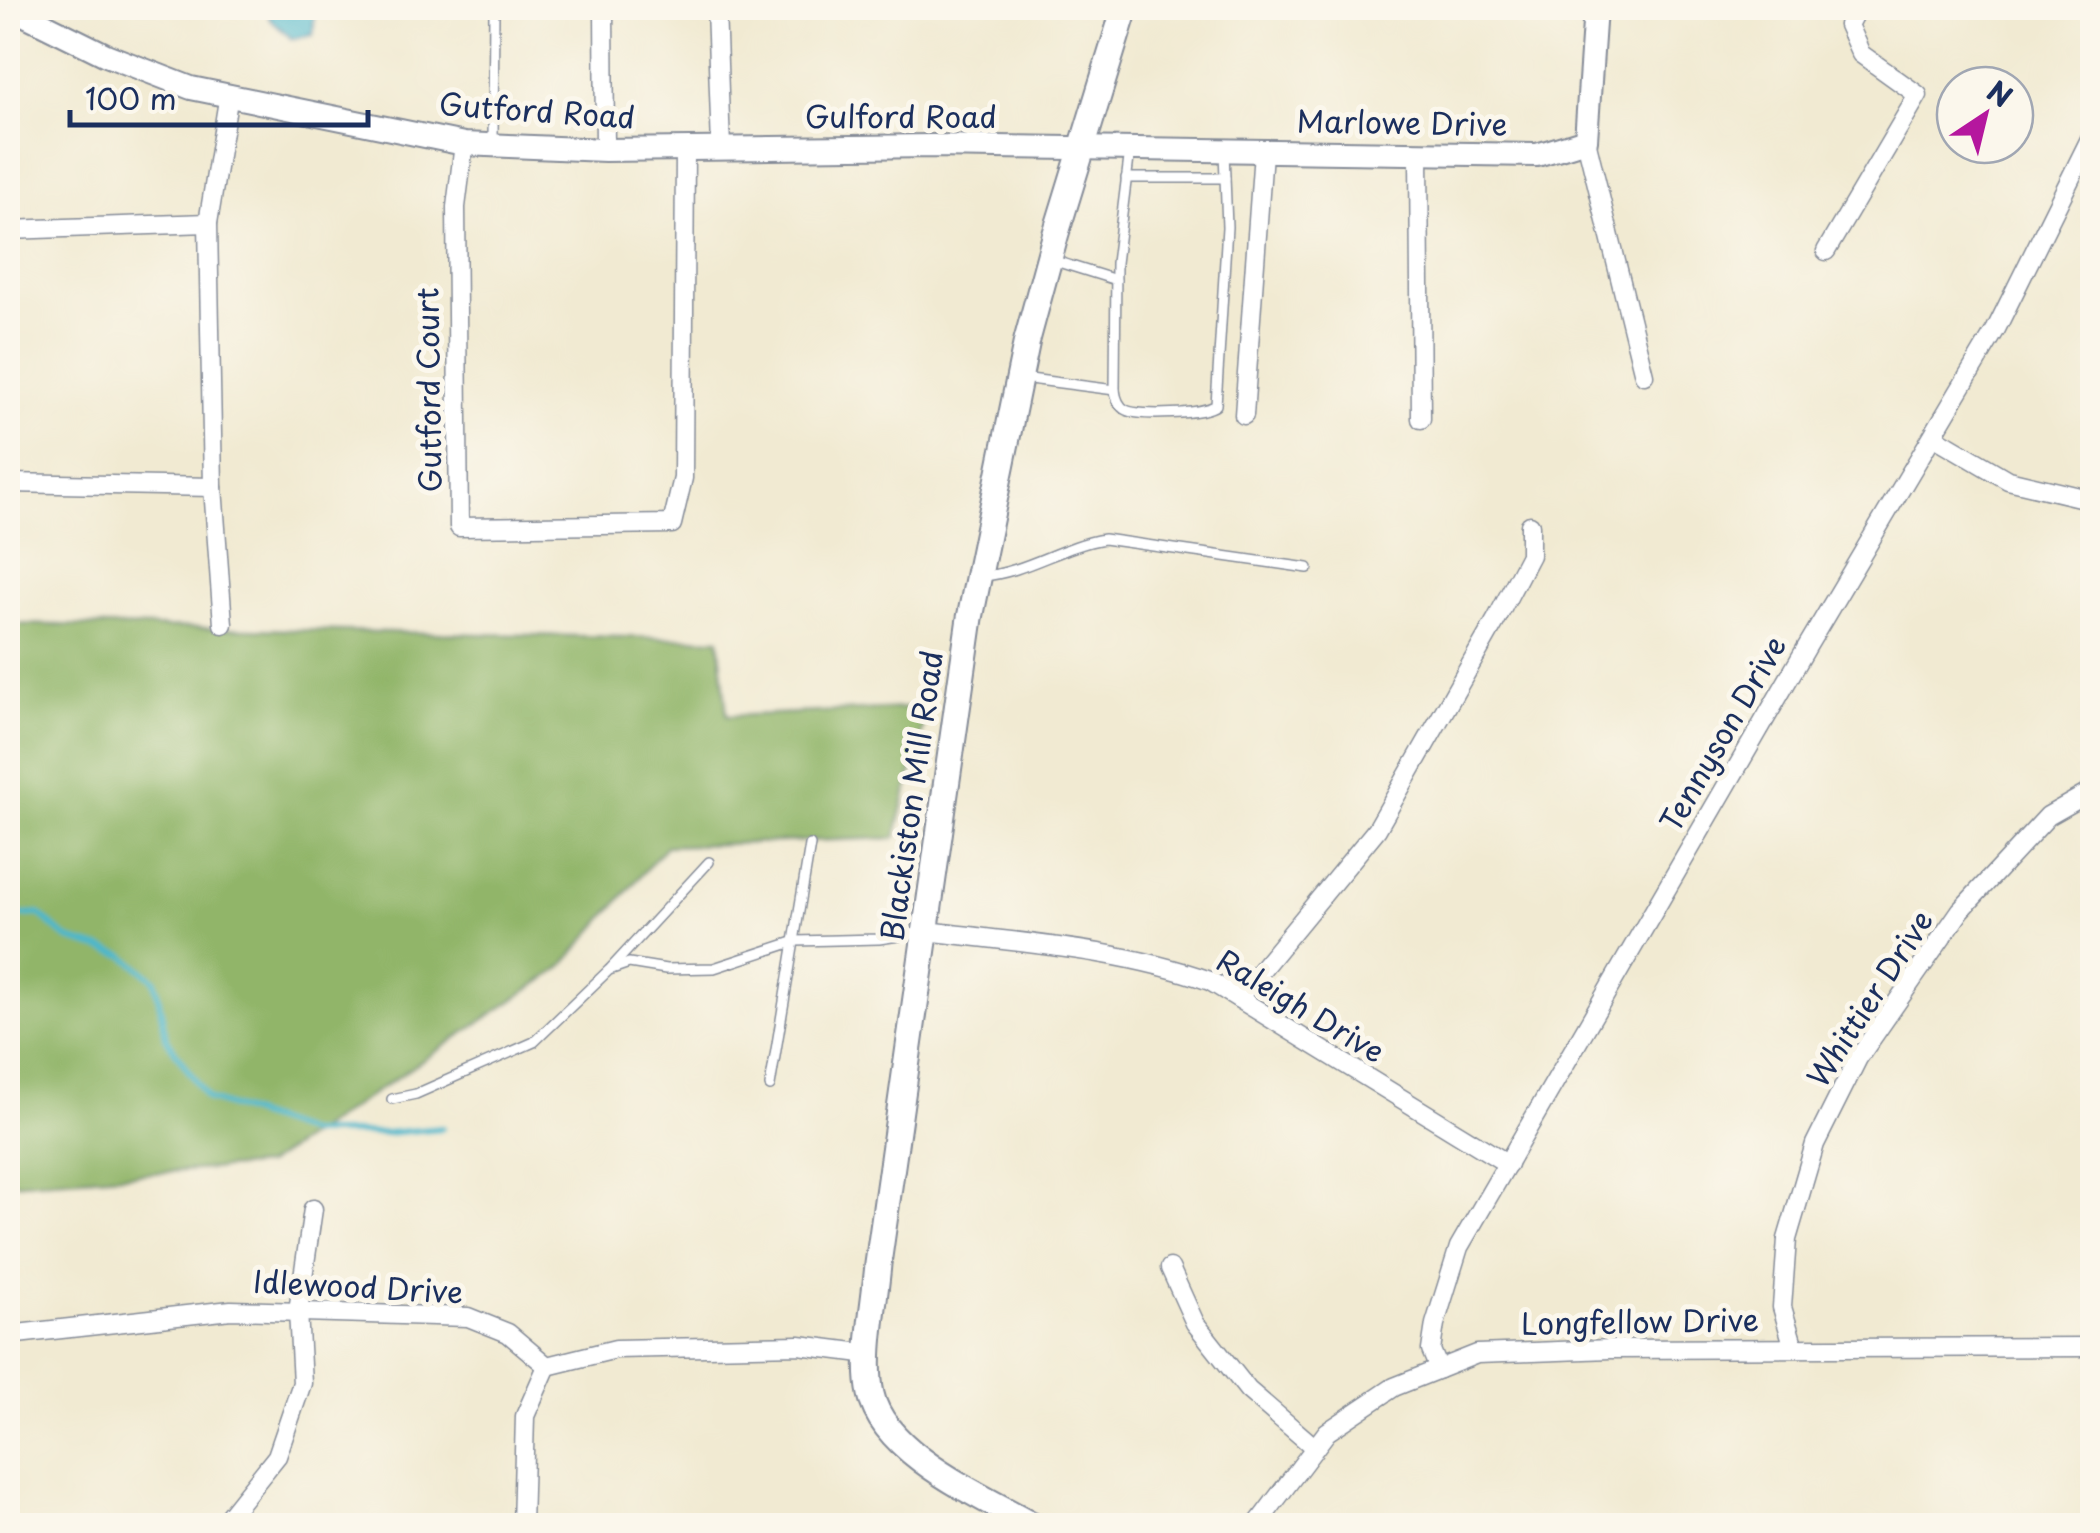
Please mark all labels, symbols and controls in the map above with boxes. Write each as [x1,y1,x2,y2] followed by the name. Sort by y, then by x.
[70,65,368,127] scale bar
[1935,65,2035,165] north arrow
[1979,69,2022,117] text: N
[85,75,177,120] text: 100 m
[438,80,637,139] street label: Gutford Road
[805,93,997,138] street label: Gulford Road
[1296,97,1508,146] street label: Marlowe Drive
[403,287,452,493] street label: Gutford Court
[1648,627,1796,839] street label: Tennyson Drive
[868,648,953,944] street label: Blackiston Mill Road
[1795,900,1943,1095] street label: Whittier Drive
[1209,937,1394,1073] street label: Raleigh Drive
[252,1258,464,1313] street label: Idlewood Drive
[1521,1296,1759,1345] street label: Longfellow Drive

